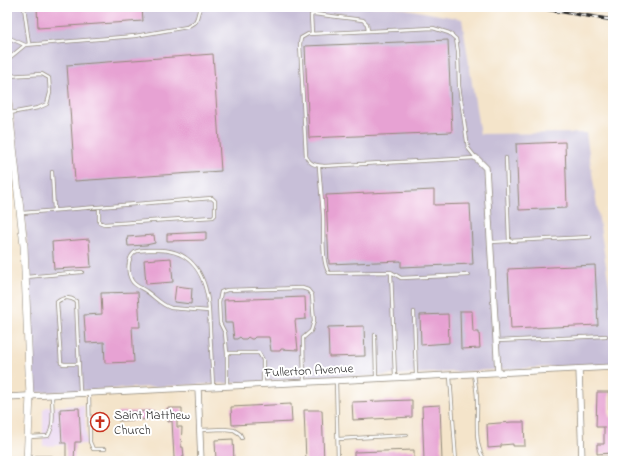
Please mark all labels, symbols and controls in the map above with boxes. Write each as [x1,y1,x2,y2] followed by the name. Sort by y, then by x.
[263,359,354,383] street label: Fullerton Avenue
[114,406,190,440] place label: Saint Matthew Church
[89,411,111,433] church icon: Saint Matthew Church

